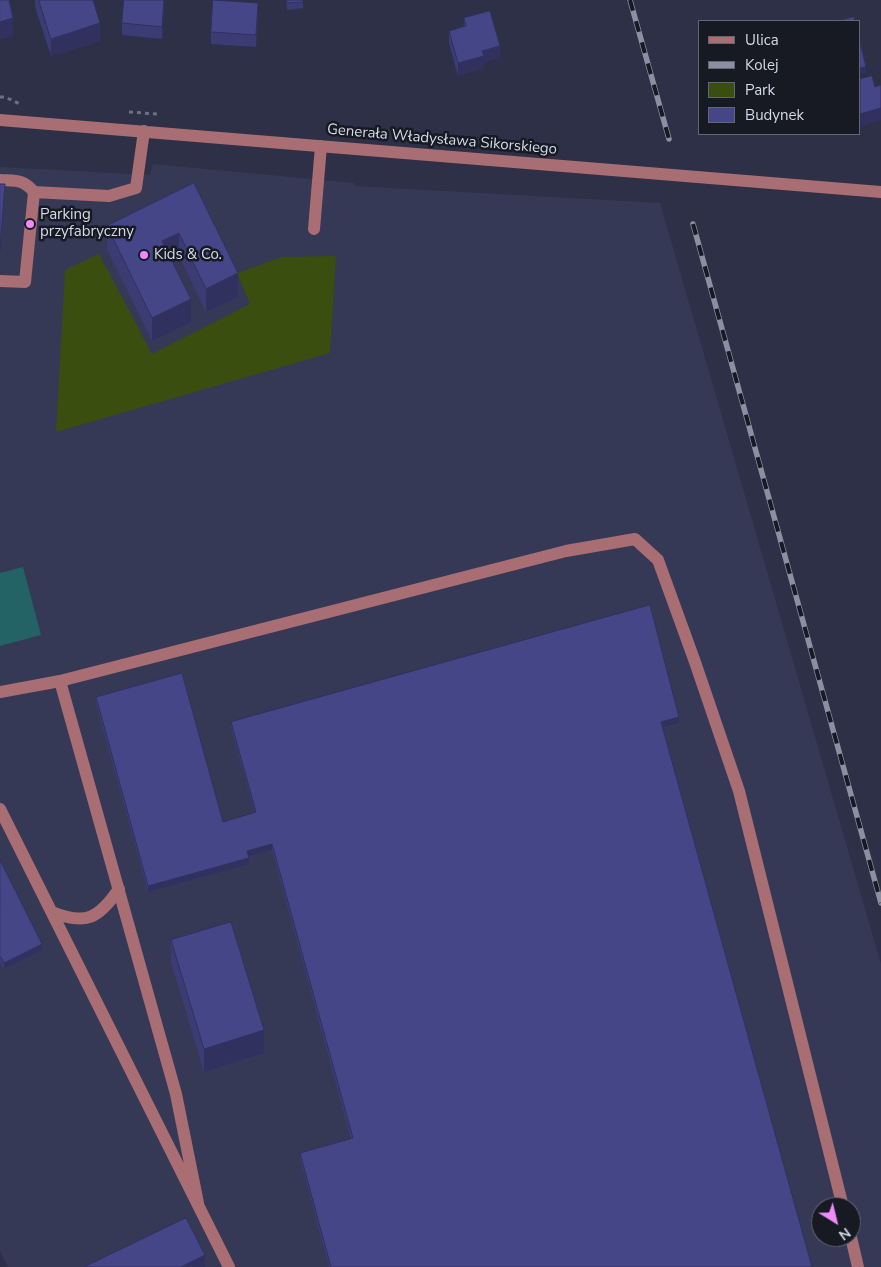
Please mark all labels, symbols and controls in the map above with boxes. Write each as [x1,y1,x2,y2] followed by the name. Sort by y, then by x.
[698,20,861,135] legend
[745,30,779,50] text: Ulica
[745,55,778,75] text: Kolej
[745,80,775,100] text: Park
[745,105,804,125] text: Budynek
[326,121,558,159] street label: Generała Władysława Sikorskiego
[40,206,134,241] place label: Parking przyfabryczny
[24,218,36,230] marker: Parking przyfabryczny
[154,246,222,264] place label: Kids & Co.
[138,249,150,261] marker: Kids & Co.
[811,1197,861,1247] north arrow
[835,1223,854,1244] text: N

